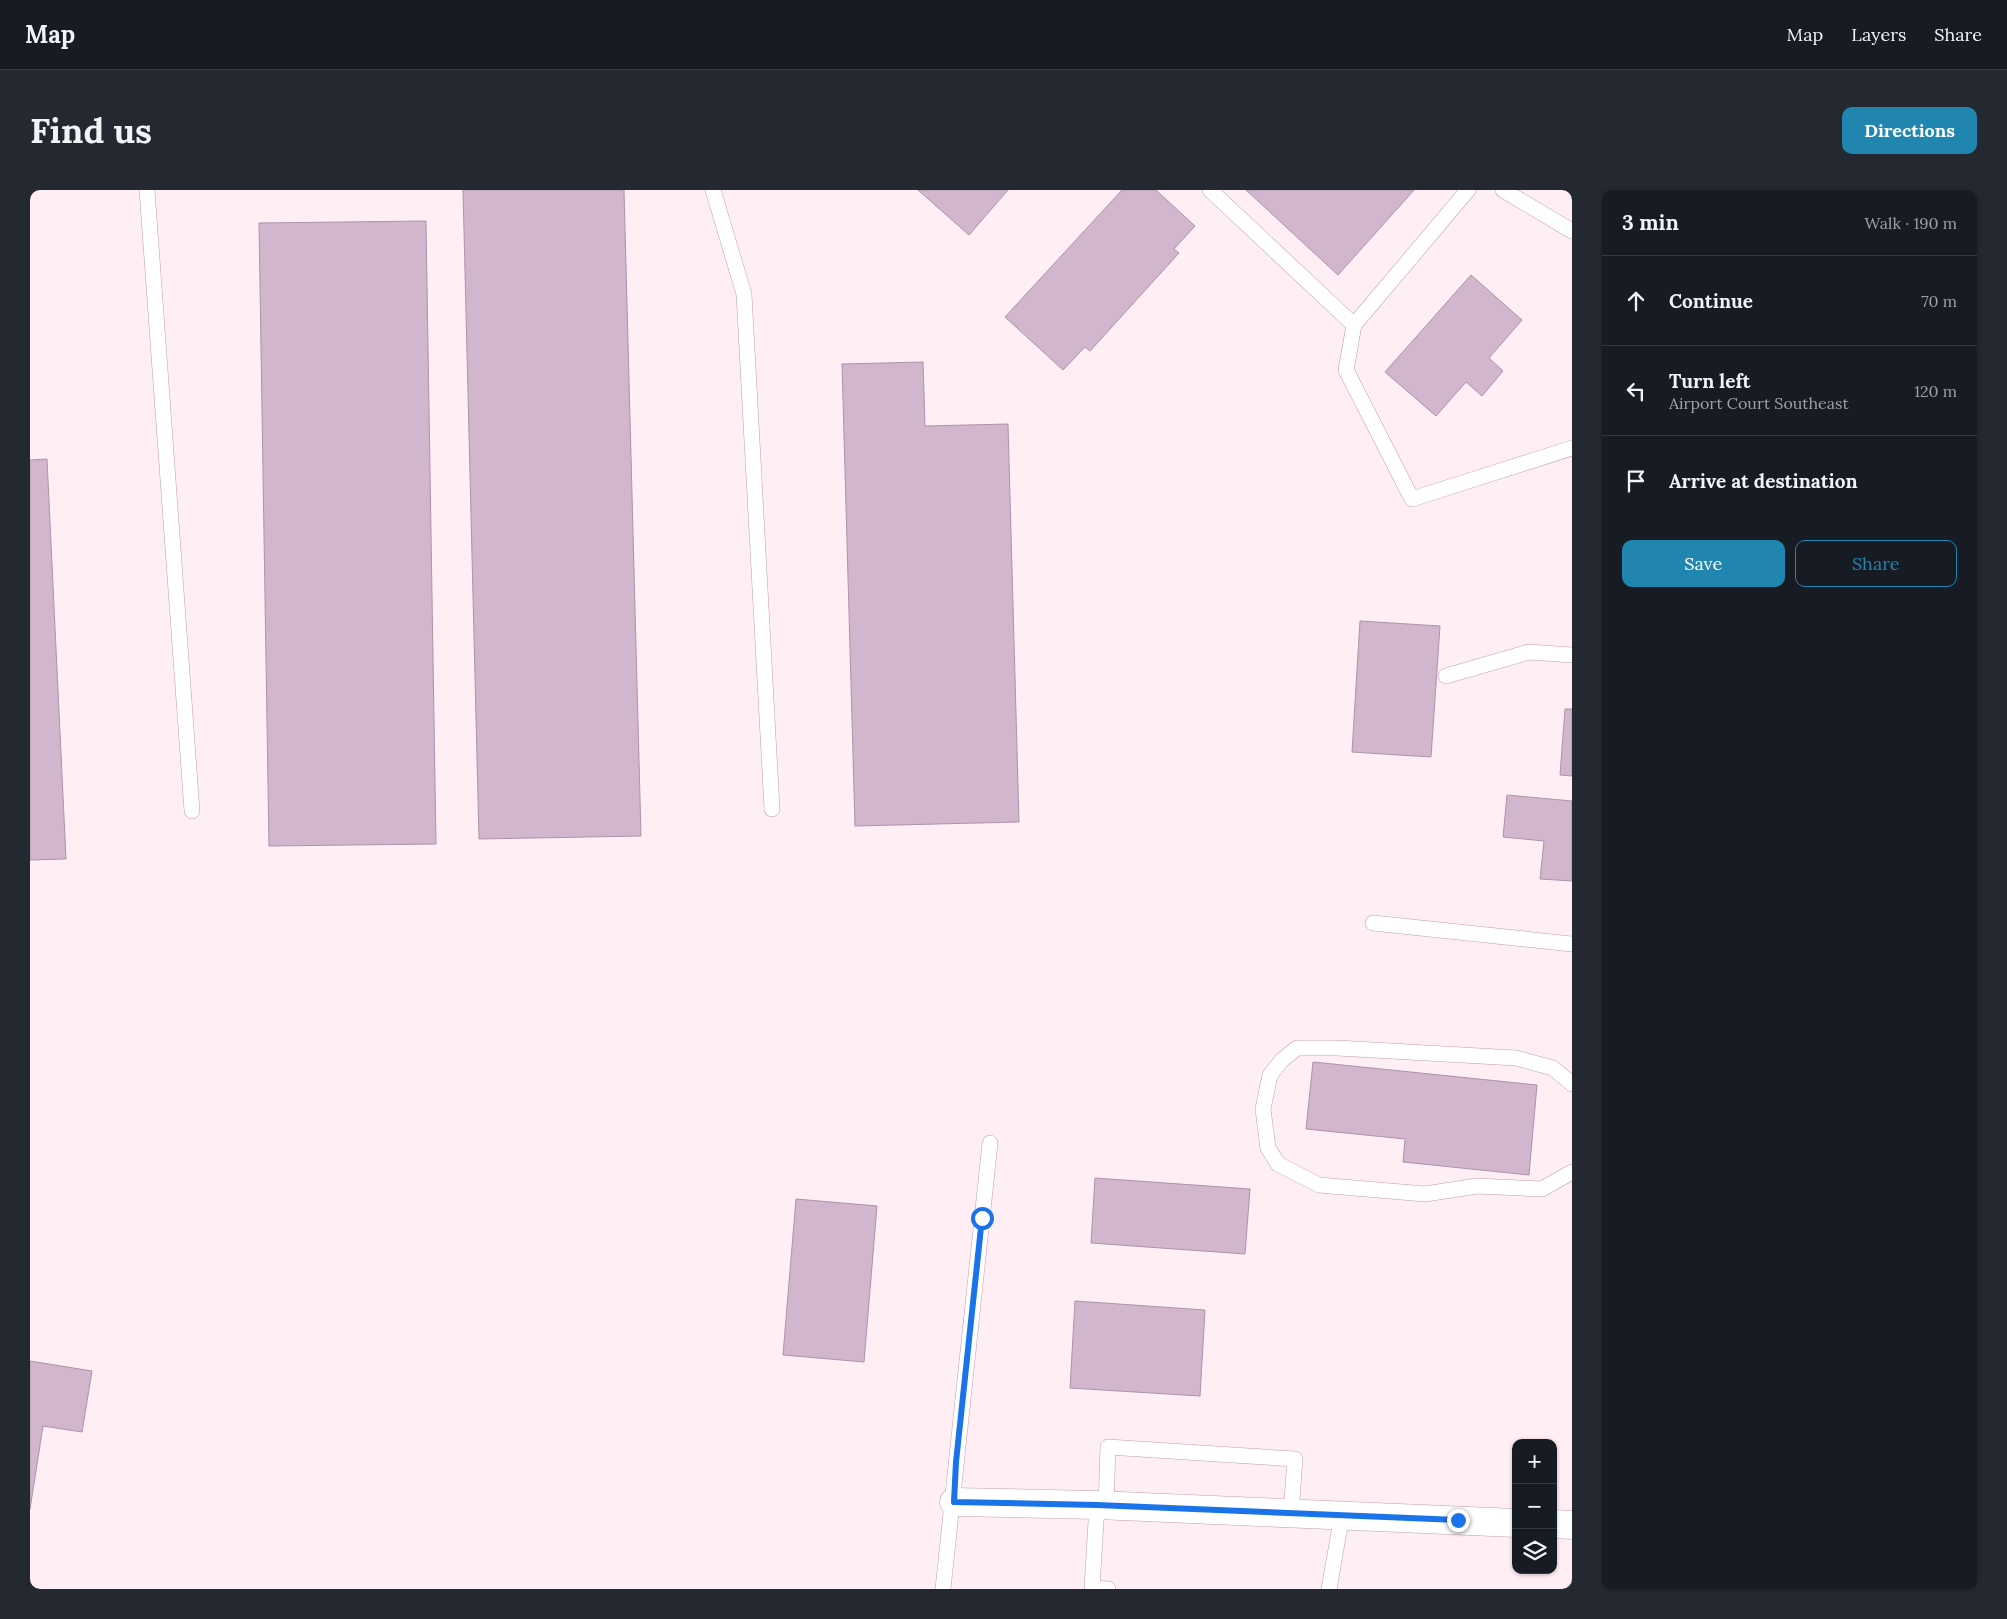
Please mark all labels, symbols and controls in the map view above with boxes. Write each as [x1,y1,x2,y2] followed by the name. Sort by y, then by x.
[25,19,75,50] text: Map
[1787,23,1823,46] text: Map
[1851,23,1906,46] text: Layers
[1934,23,1982,46] text: Share
[1842,107,1977,154] button: Directions
[30,108,152,153] text: Find us
[1622,209,1679,236] text: 3 min
[1865,213,1957,233] text: Walk · 190 m
[1622,287,1650,315] icon: ahead
[1669,289,1753,313] text: Continue
[1921,291,1957,311] text: 70 m
[1669,369,1750,393] text: Turn left
[1622,377,1650,405] icon: left
[1914,381,1957,401] text: 120 m
[1669,393,1849,413] text: Airport Court Southeast
[1622,467,1650,495] icon: arrive
[1669,469,1858,493] text: Arrive at destination
[1622,540,1785,587] button: Save
[1795,540,1957,587] button: Share
[971,1207,994,1230] route start
[1512,1439,1557,1574] map controls
[1512,1439,1557,1484] button: +
[1512,1484,1557,1529] button: −
[1447,1509,1470,1532] route end
[1512,1529,1557,1574] button: layers

